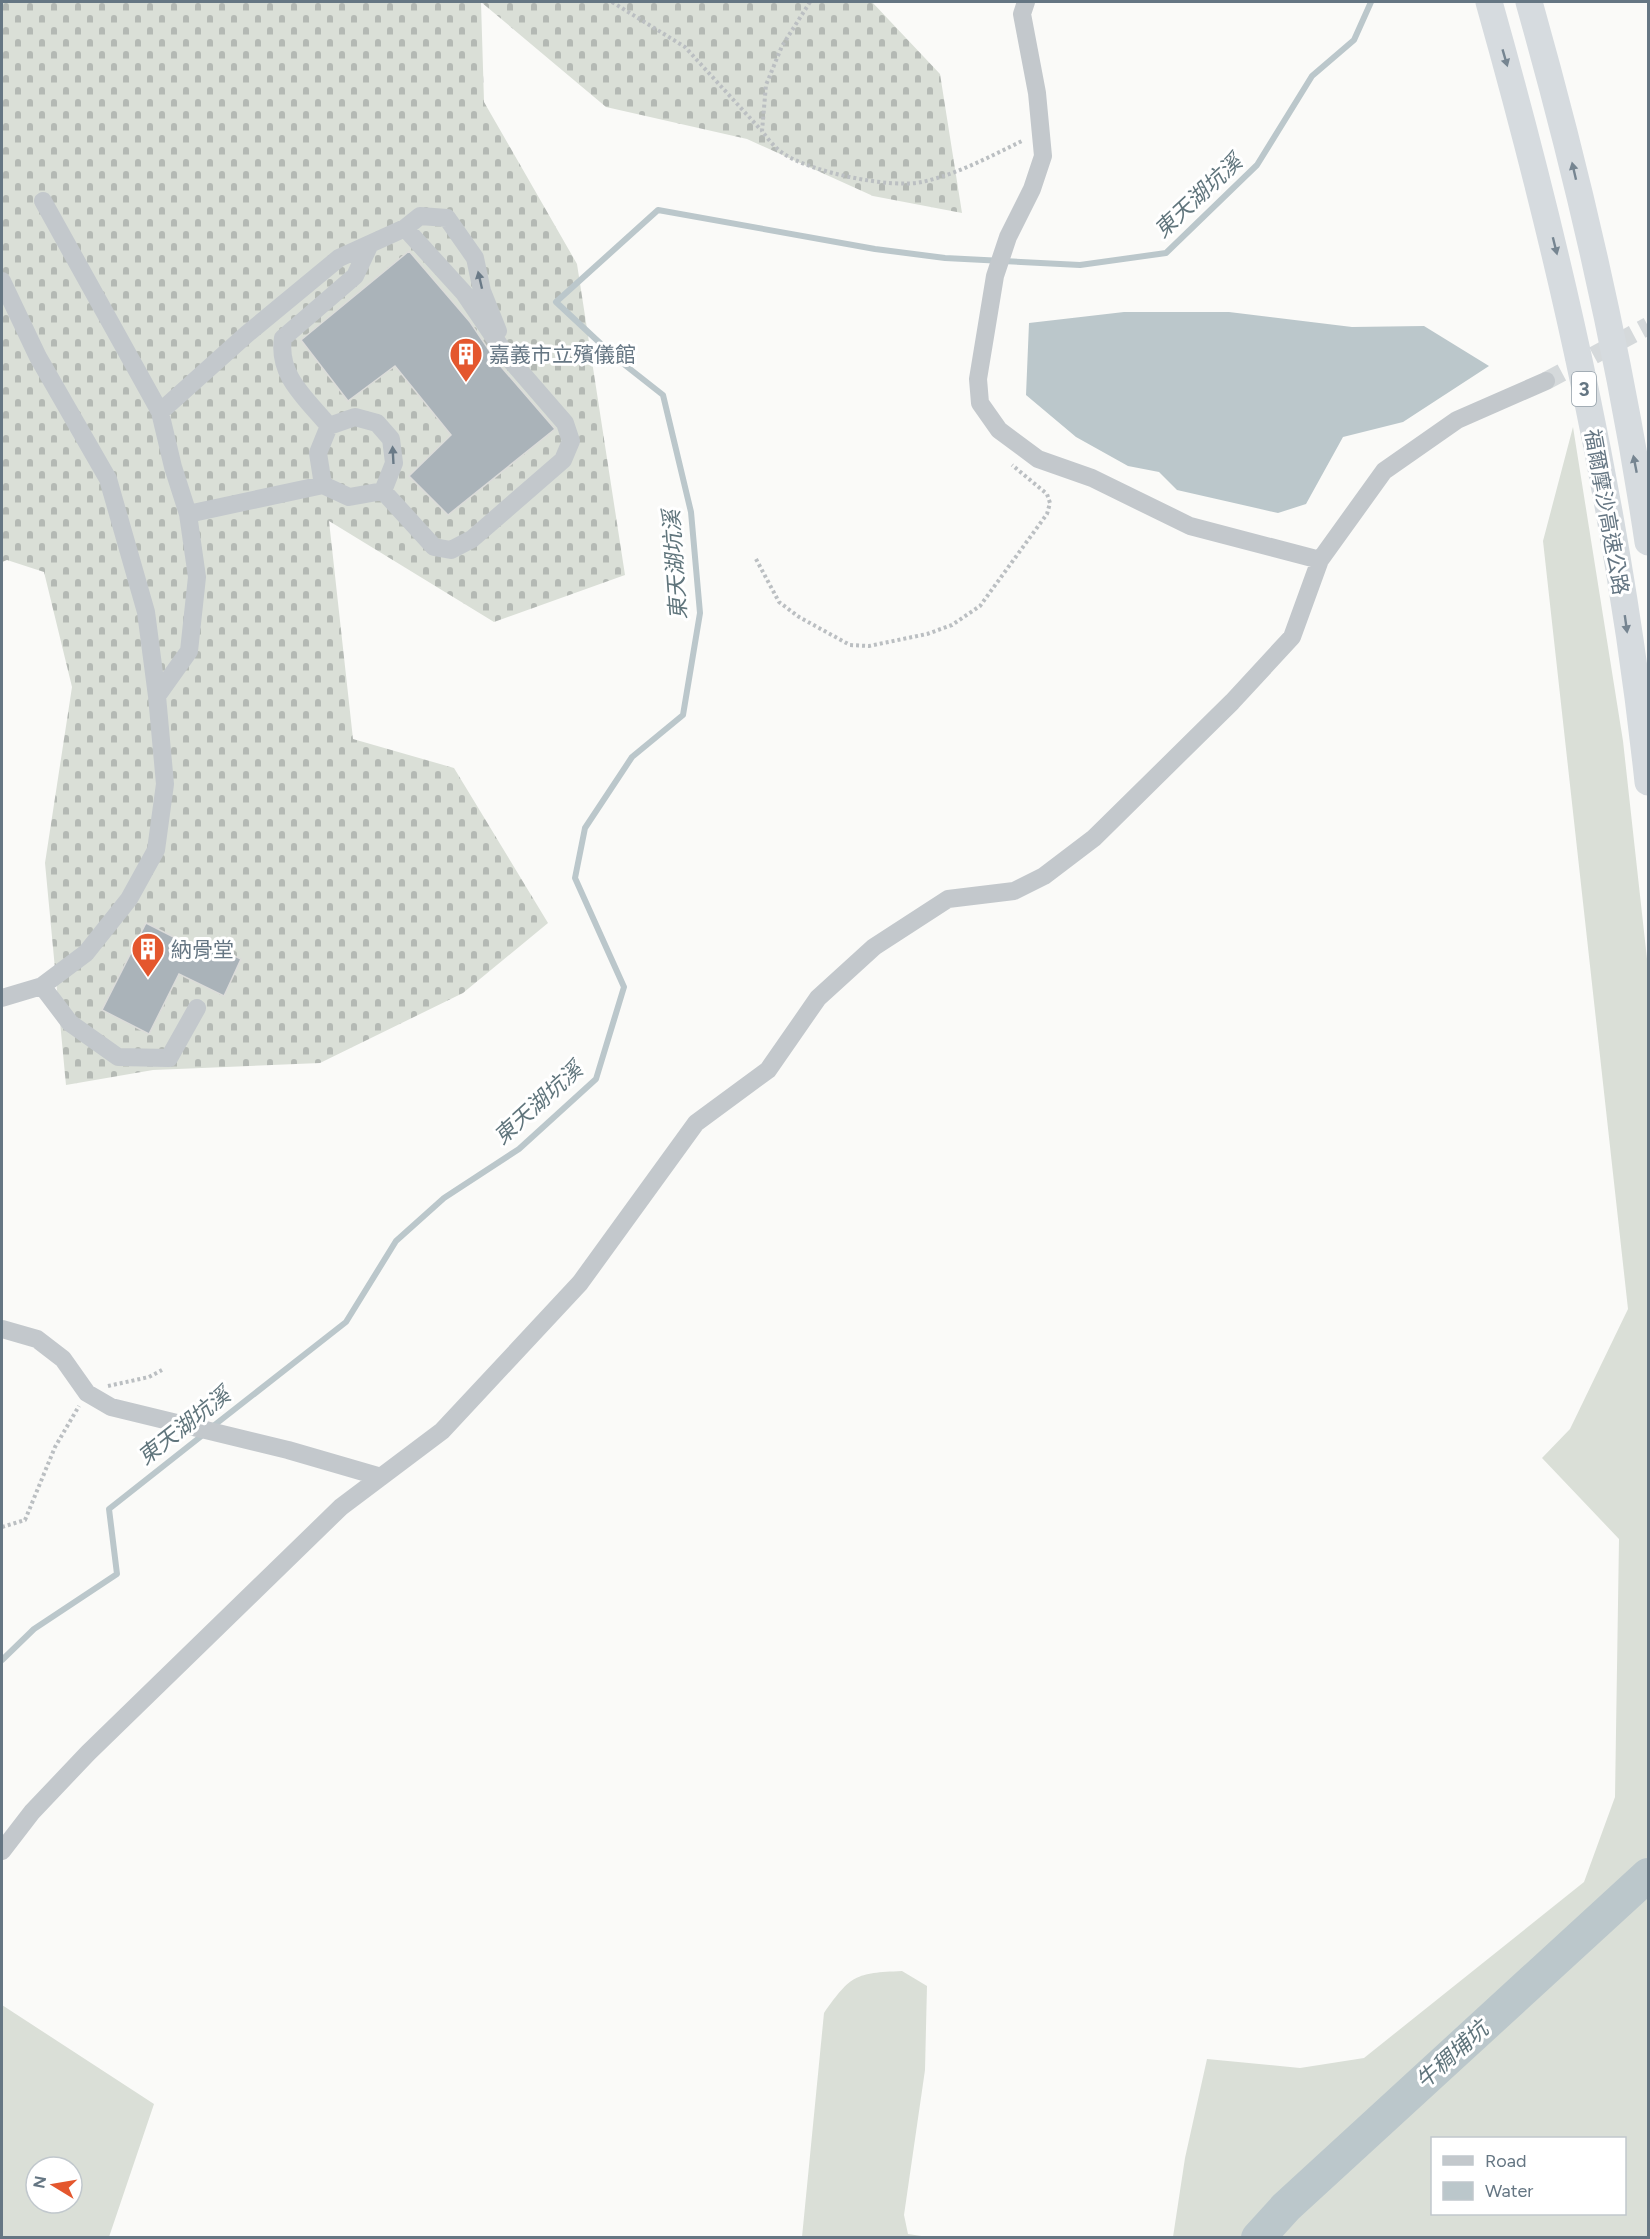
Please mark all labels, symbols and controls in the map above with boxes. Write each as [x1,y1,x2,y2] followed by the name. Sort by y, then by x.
[1501,49,1510,67] one-way arrow
[1149,147,1250,243] water label: 東天湖坑溪
[1568,161,1578,180] one-way arrow
[1550,237,1560,256] one-way arrow
[475,270,484,289] one-way arrow
[448,336,484,383] building icon: 嘉義市立殯儀館
[489,342,636,367] place label: 嘉義市立殯儀館
[1572,372,1596,406] road number: 3
[1580,427,1634,597] street label: 福爾摩沙高速公路
[388,446,397,465] one-way arrow
[1630,454,1639,473] one-way arrow
[657,506,692,621] water label: 東天湖坑溪
[1622,614,1631,633] one-way arrow
[130,931,166,978] building icon: 納骨堂
[171,937,234,962] place label: 納骨堂
[488,1054,590,1150] water label: 東天湖坑溪
[132,1380,238,1471] water label: 東天湖坑溪
[1410,2014,1496,2094] water label: 牛稠埔坑
[1431,2137,1626,2215] legend
[1485,2150,1526,2172] text: Road
[24,2155,84,2215] north arrow
[29,2174,50,2190] text: N
[1485,2180,1533,2202] text: Water

